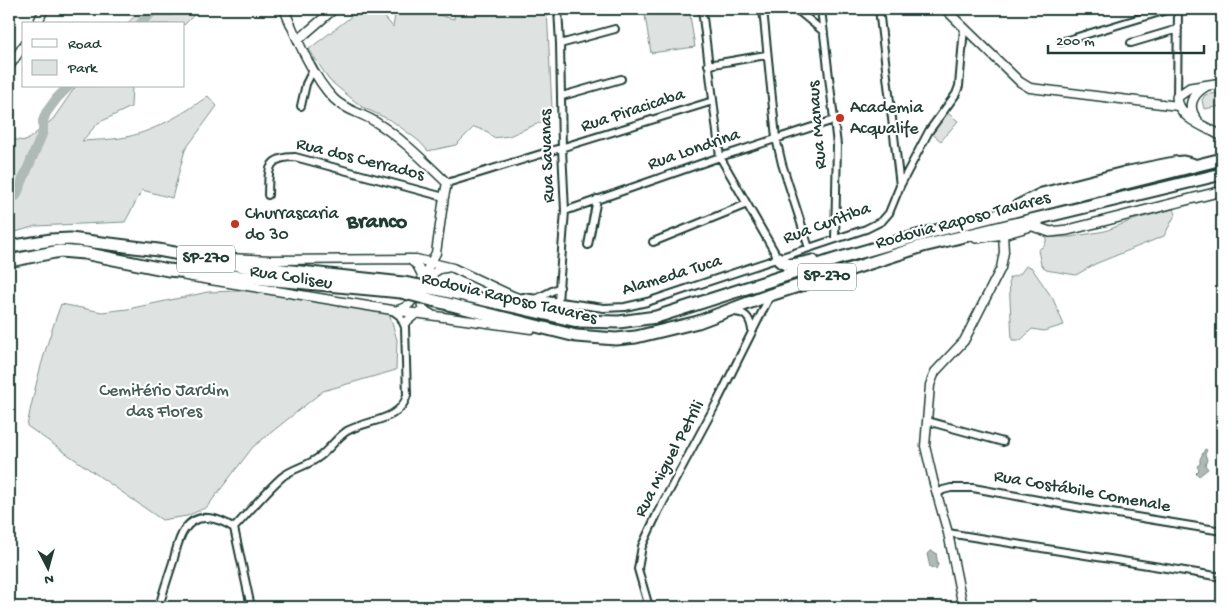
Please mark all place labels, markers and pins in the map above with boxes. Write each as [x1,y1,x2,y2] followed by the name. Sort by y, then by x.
[850,98,924,140] place label: Academia Acqualife
[834,112,846,124] marker: Academia Acqualife
[245,204,340,246] place label: Churrascaria do 30
[229,218,241,230] marker: Churrascaria do 30

